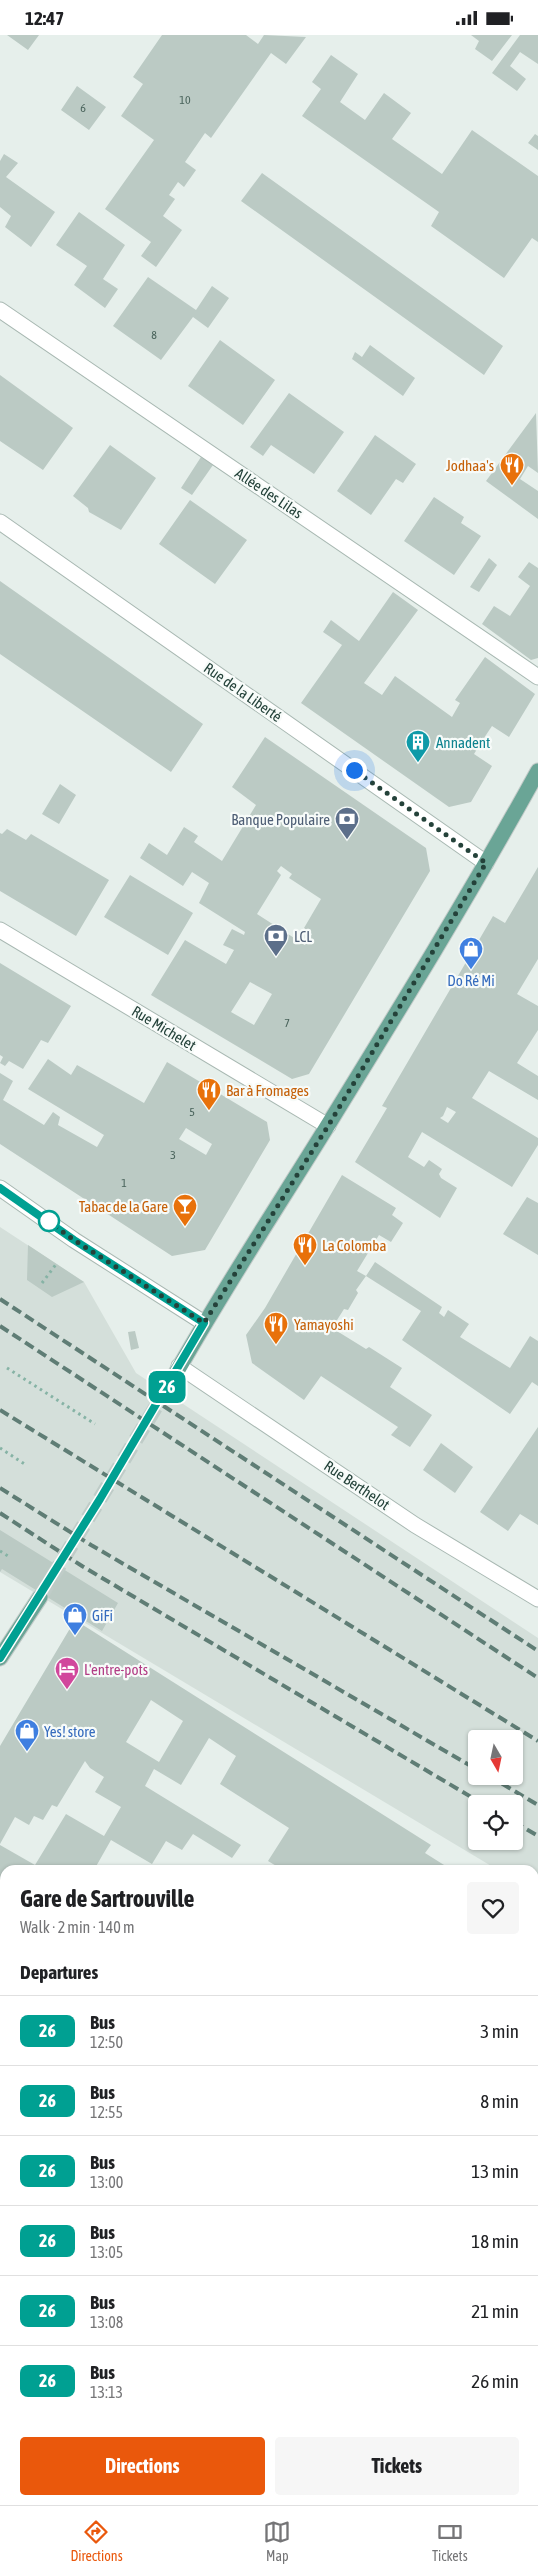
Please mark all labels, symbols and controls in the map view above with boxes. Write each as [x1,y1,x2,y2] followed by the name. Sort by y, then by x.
[25,7,64,29] text: 12:47
[179,93,191,107] house number: 10
[80,101,86,115] house number: 6
[151,328,157,342] house number: 8
[499,452,525,486] restaurant icon: Jodhaa's
[446,457,494,474] place label: Jodhaa's
[232,464,306,522] street label: Allée des Lilas
[201,659,285,725] street label: Rue de la Liberté
[405,729,431,763] building icon: Annadent
[436,734,490,751] place label: Annadent
[342,758,367,783] your location
[334,806,360,840] bank icon: Banque Populaire
[231,811,330,828] place label: Banque Populaire
[263,923,289,957] bank icon: LCL
[294,928,312,945] place label: LCL
[458,936,484,970] shop icon: Do Ré Mi
[447,972,495,989] place label: Do Ré Mi
[129,1002,199,1054] street label: Rue Michelet
[284,1016,290,1030] house number: 7
[196,1077,222,1111] restaurant icon: Bar à Fromages
[226,1082,309,1099] place label: Bar à Fromages
[189,1105,195,1119] house number: 5
[170,1148,176,1162] house number: 3
[121,1176,127,1190] house number: 1
[172,1193,198,1227] bar icon: Tabac de la Gare
[79,1198,168,1215] place label: Tabac de la Gare
[38,1210,60,1232] unlabelled marker
[292,1232,318,1266] restaurant icon: La Colomba
[322,1237,386,1254] place label: La Colomba
[263,1311,289,1345] restaurant icon: Yamayoshi
[294,1316,354,1333] place label: Yamayoshi
[144,1371,190,1403] line badge: 26
[159,1376,175,1397] text: 26
[321,1457,393,1513] street label: Rue Berthelot
[62,1602,88,1636] shop icon: GiFi
[92,1607,113,1624] place label: GiFi
[54,1656,80,1690] hotel icon: L'entre-pots
[84,1661,148,1678] place label: L'entre-pots
[14,1718,40,1752] shop icon: Yes! store
[44,1723,96,1740] place label: Yes! store
[468,1730,522,1785] north arrow
[468,1730,523,1850] map controls
[468,1795,523,1850] button: locate
[467,1882,519,1934] button: heart
[20,1885,194,1912] text: Gare de Sartrouville
[20,1918,134,1936] text: Walk · 2 min · 140 m
[20,1961,98,1983] text: Departures
[90,2011,115,2033] text: Bus
[39,2020,56,2041] text: 26
[480,2020,519,2042] text: 3 min
[90,2033,123,2051] text: 12:50
[90,2081,115,2103] text: Bus
[39,2090,56,2111] text: 26
[480,2090,519,2112] text: 8 min
[90,2103,123,2121] text: 12:55
[90,2151,115,2173] text: Bus
[39,2160,56,2181] text: 26
[471,2160,519,2182] text: 13 min
[90,2173,123,2191] text: 13:00
[90,2221,115,2243] text: Bus
[39,2230,56,2251] text: 26
[471,2230,519,2252] text: 18 min
[90,2243,123,2261] text: 13:05
[90,2291,115,2313] text: Bus
[39,2300,56,2321] text: 26
[471,2300,519,2322] text: 21 min
[90,2313,123,2331] text: 13:08
[90,2361,115,2383] text: Bus
[39,2370,56,2391] text: 26
[471,2370,519,2392] text: 26 min
[90,2383,123,2401] text: 13:13
[20,2437,265,2495] button: Directions
[275,2437,519,2495] button: Tickets
[70,2518,123,2564] tab: Directions
[263,2518,291,2564] tab: Map
[432,2518,468,2564] tab: Tickets

